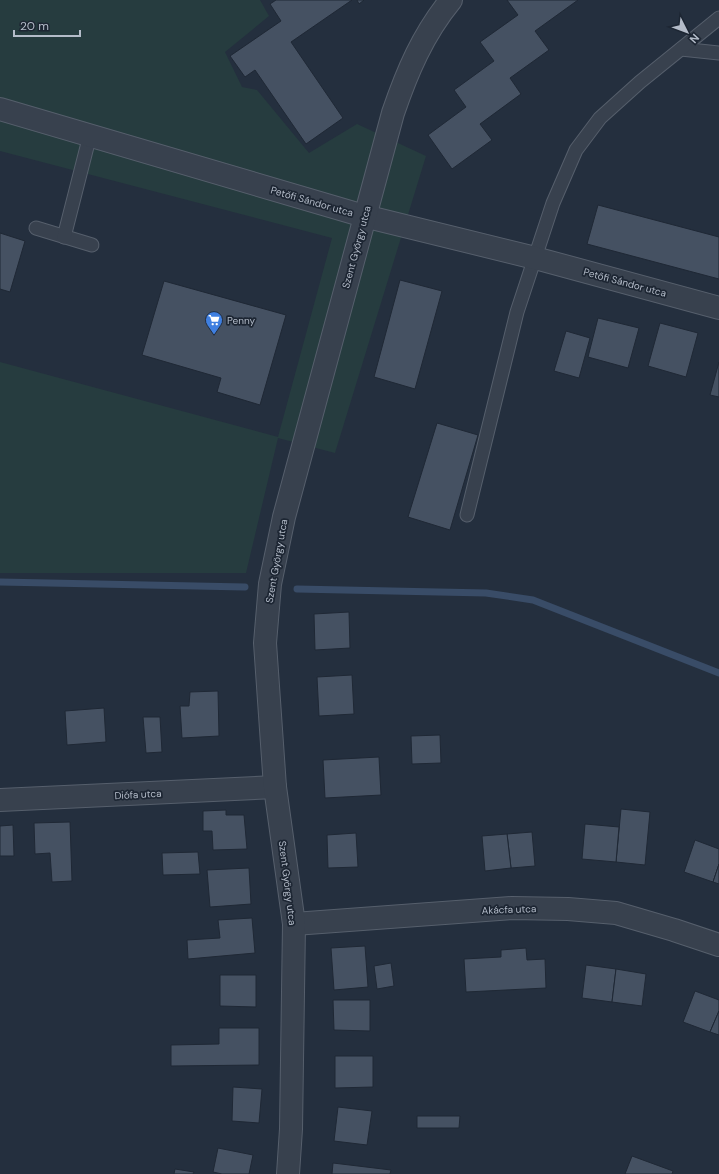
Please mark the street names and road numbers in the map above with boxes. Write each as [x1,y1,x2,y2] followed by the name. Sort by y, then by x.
[269,183,355,219] street label: Petőfi Sándor utca
[339,204,374,290] street label: Szent György utca
[582,265,668,300] street label: Petőfi Sándor utca
[263,518,290,604] street label: Szent György utca
[114,787,162,802] street label: Diófa utca
[276,840,299,926] street label: Szent György utca
[481,902,537,917] street label: Akácfa utca

